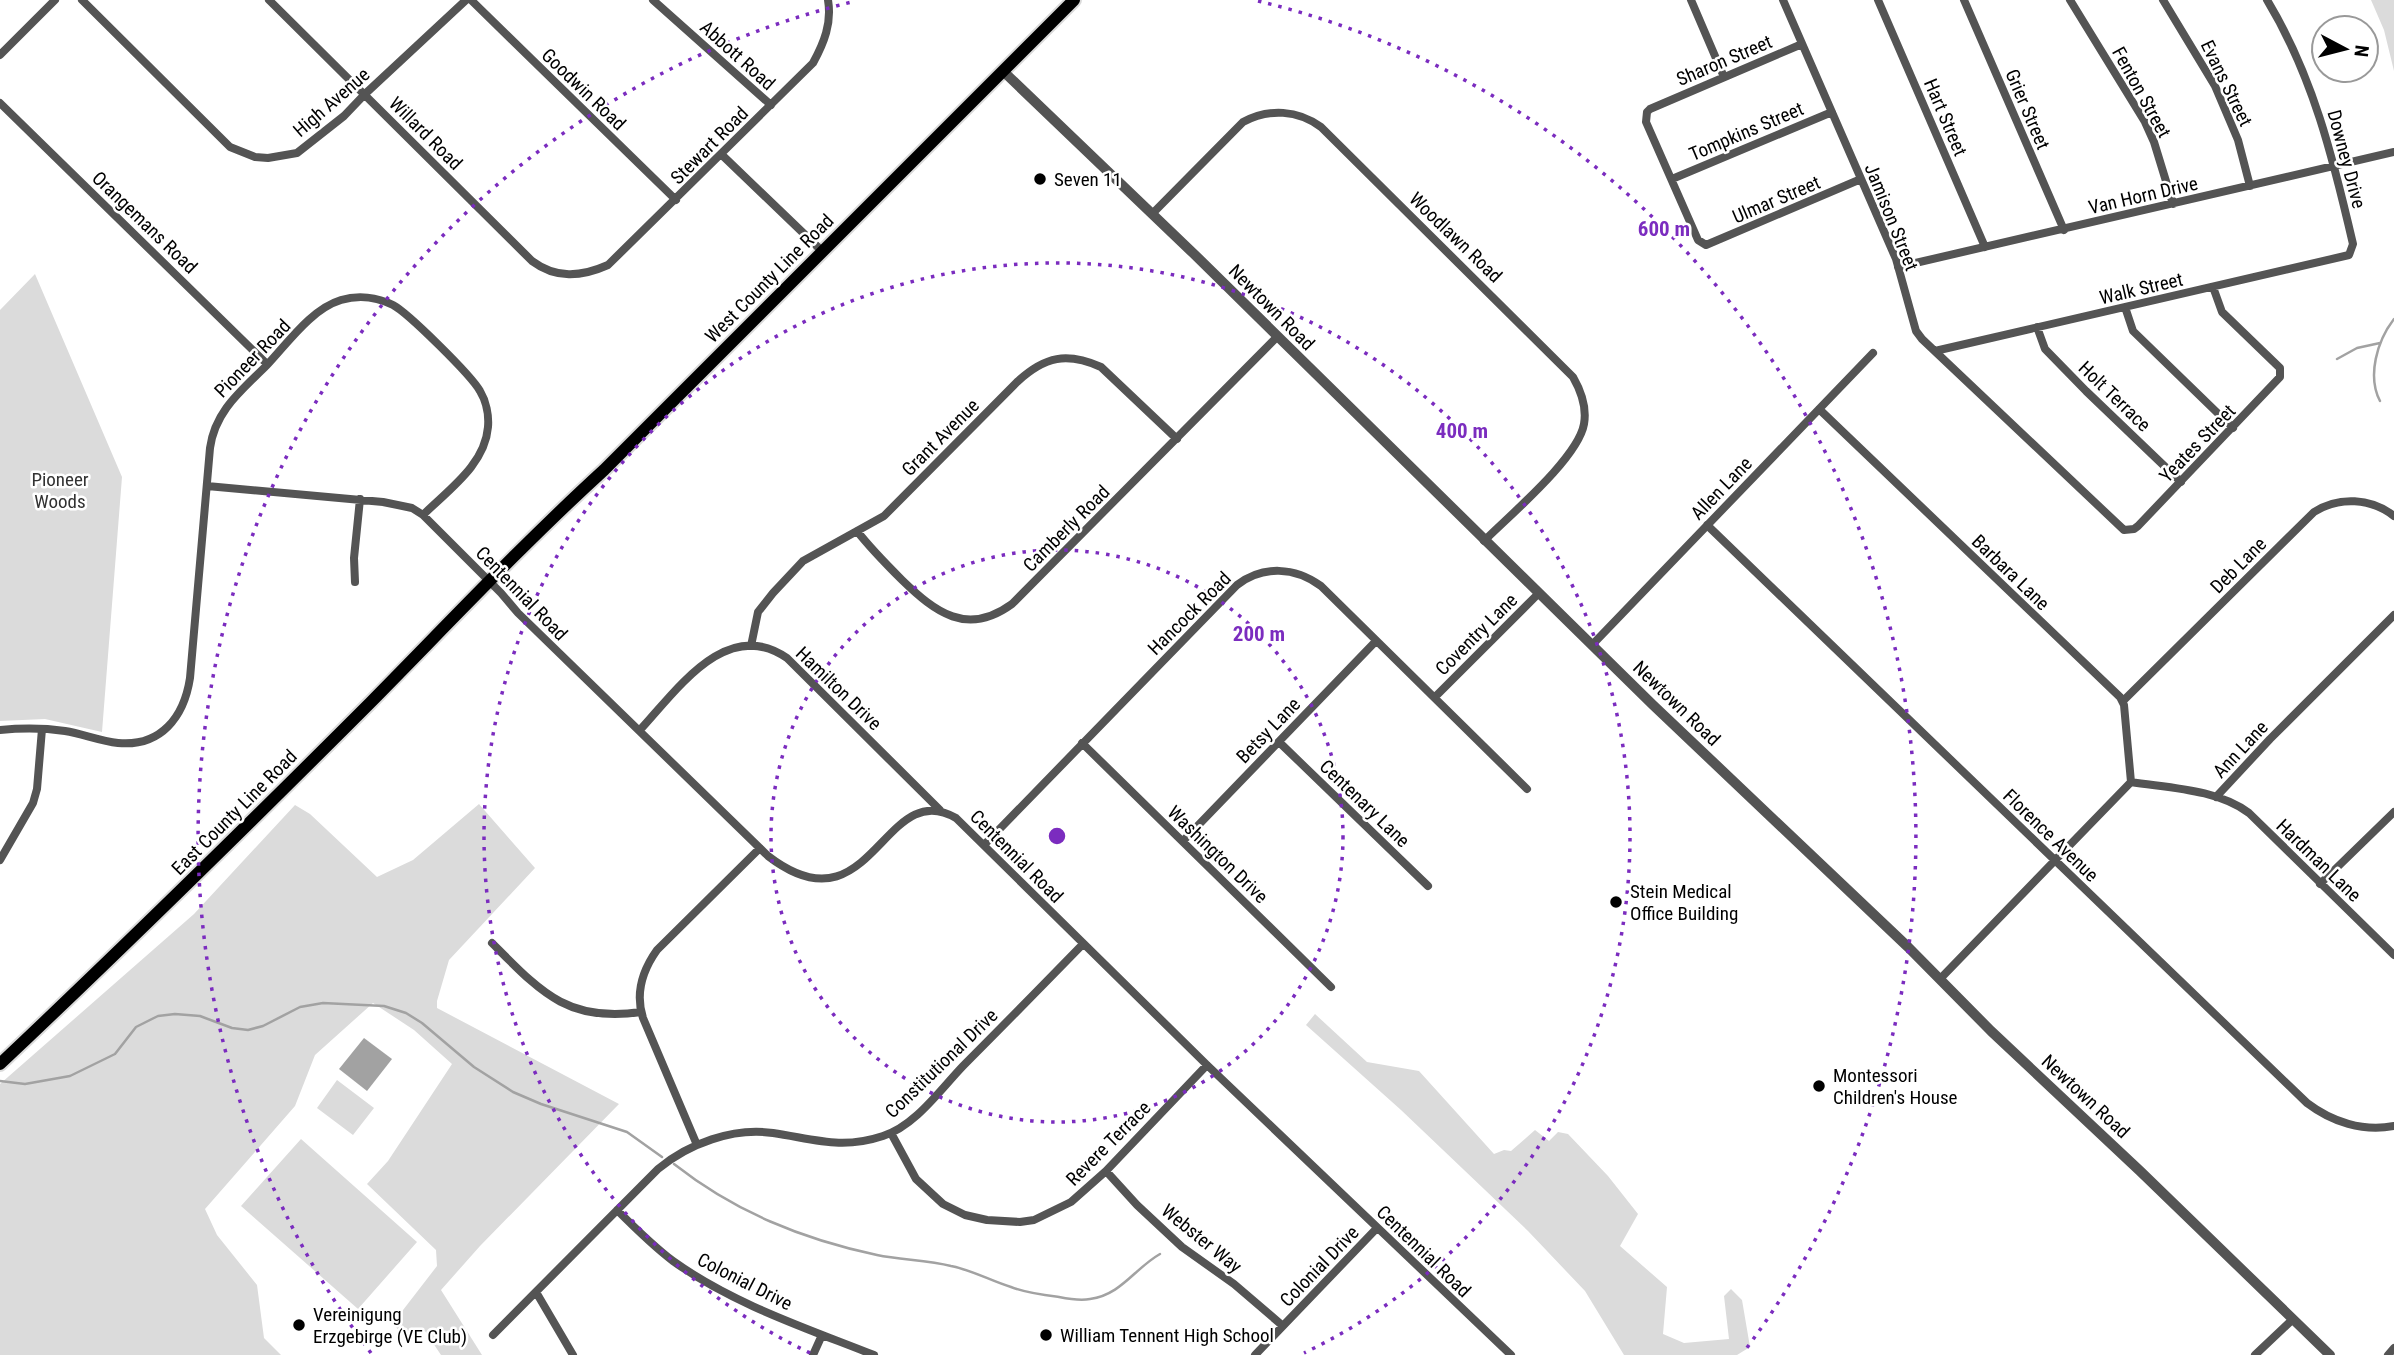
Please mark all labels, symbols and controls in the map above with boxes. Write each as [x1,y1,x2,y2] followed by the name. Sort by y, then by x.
[2310,14,2380,84] north arrow
[695,16,780,95] street label: Abbott Road
[1673,30,1775,91] street label: Sharon Street
[2196,36,2257,130] street label: Evans Street
[2107,43,2176,142] street label: Fenton Street
[537,44,631,135] street label: Goodwin Road
[2349,44,2374,58] text: N
[288,63,374,142] street label: High Avenue
[2000,66,2055,153] street label: Grier Street
[1919,75,1972,159] street label: Hart Street
[384,92,467,175] street label: Willard Road
[1686,97,1807,166] street label: Tompkins Street
[666,102,753,189] street label: Stewart Road
[2322,107,2371,211] street label: Downey Drive
[1860,160,1923,274] street label: Jamison Street
[87,166,202,278] street label: Orangemans Road
[1054,168,1122,191] place label: Seven 11
[1032,171,1048,187] marker: Seven 11
[1729,171,1824,228] street label: Ulmar Street
[2086,172,2200,219] street label: Van Horn Drive
[1404,187,1507,287] street label: Woodlawn Road
[700,209,838,347] street label: West County Line Road
[1638,217,1690,241] text: 600 m
[1224,260,1319,355] street label: Newtown Road
[2097,268,2185,309] street label: Walk Street
[209,314,295,402] street label: Pioneer Road
[2074,356,2155,436] street label: Holt Terrace
[897,394,984,481] street label: Grant Avenue
[2155,400,2240,487] street label: Yeates Street
[1436,419,1488,443] text: 400 m
[1686,452,1757,525] street label: Allen Lane
[31,468,89,513] park label: Pioneer Woods
[1018,480,1114,576] street label: Camberly Road
[1967,530,2054,615] street label: Barbara Lane
[2206,533,2271,598] street label: Deb Lane
[471,541,572,645] street label: Centennial Road
[1143,567,1236,660] street label: Hancock Road
[1431,589,1522,680] street label: Coventry Lane
[1233,622,1285,646] text: 200 m
[791,642,886,735] street label: Hamilton Drive
[1628,656,1725,751] street label: Newtown Road
[1232,693,1305,768] street label: Betsy Lane
[2208,716,2273,783] street label: Ann Lane
[167,745,302,880] street label: East County Line Road
[1315,755,1414,852] street label: Centenary Lane
[1998,784,2103,887] street label: Florence Avenue
[1163,801,1273,908] street label: Washington Drive
[965,805,1068,908] street label: Centennial Road
[2271,814,2366,907] street label: Hardman Lane
[1045,824,1069,848] centre of rings
[1630,880,1738,925] place label: Stein Medical Office Building
[1608,894,1624,910] marker: Stein Medical Office Building
[880,1004,1002,1123] street label: Constitutional Drive
[2037,1050,2134,1143] street label: Newtown Road
[1833,1064,1958,1109] place label: Montessori Children's House
[1811,1078,1827,1094] marker: Montessori Children's House
[1061,1096,1155,1190] street label: Revere Terrace
[1157,1199,1247,1278] street label: Webster Way
[1372,1201,1476,1302] street label: Centennial Road
[1275,1221,1364,1312] street label: Colonial Drive
[693,1248,796,1315] street label: Colonial Drive
[313,1303,467,1348] place label: Vereinigung Erzgebirge (VE Club)
[291,1317,307,1333] marker: Vereinigung Erzgebirge (VE Club)
[1060,1324,1274,1347] place label: William Tennent High School
[1038,1327,1054,1343] marker: William Tennent High School

